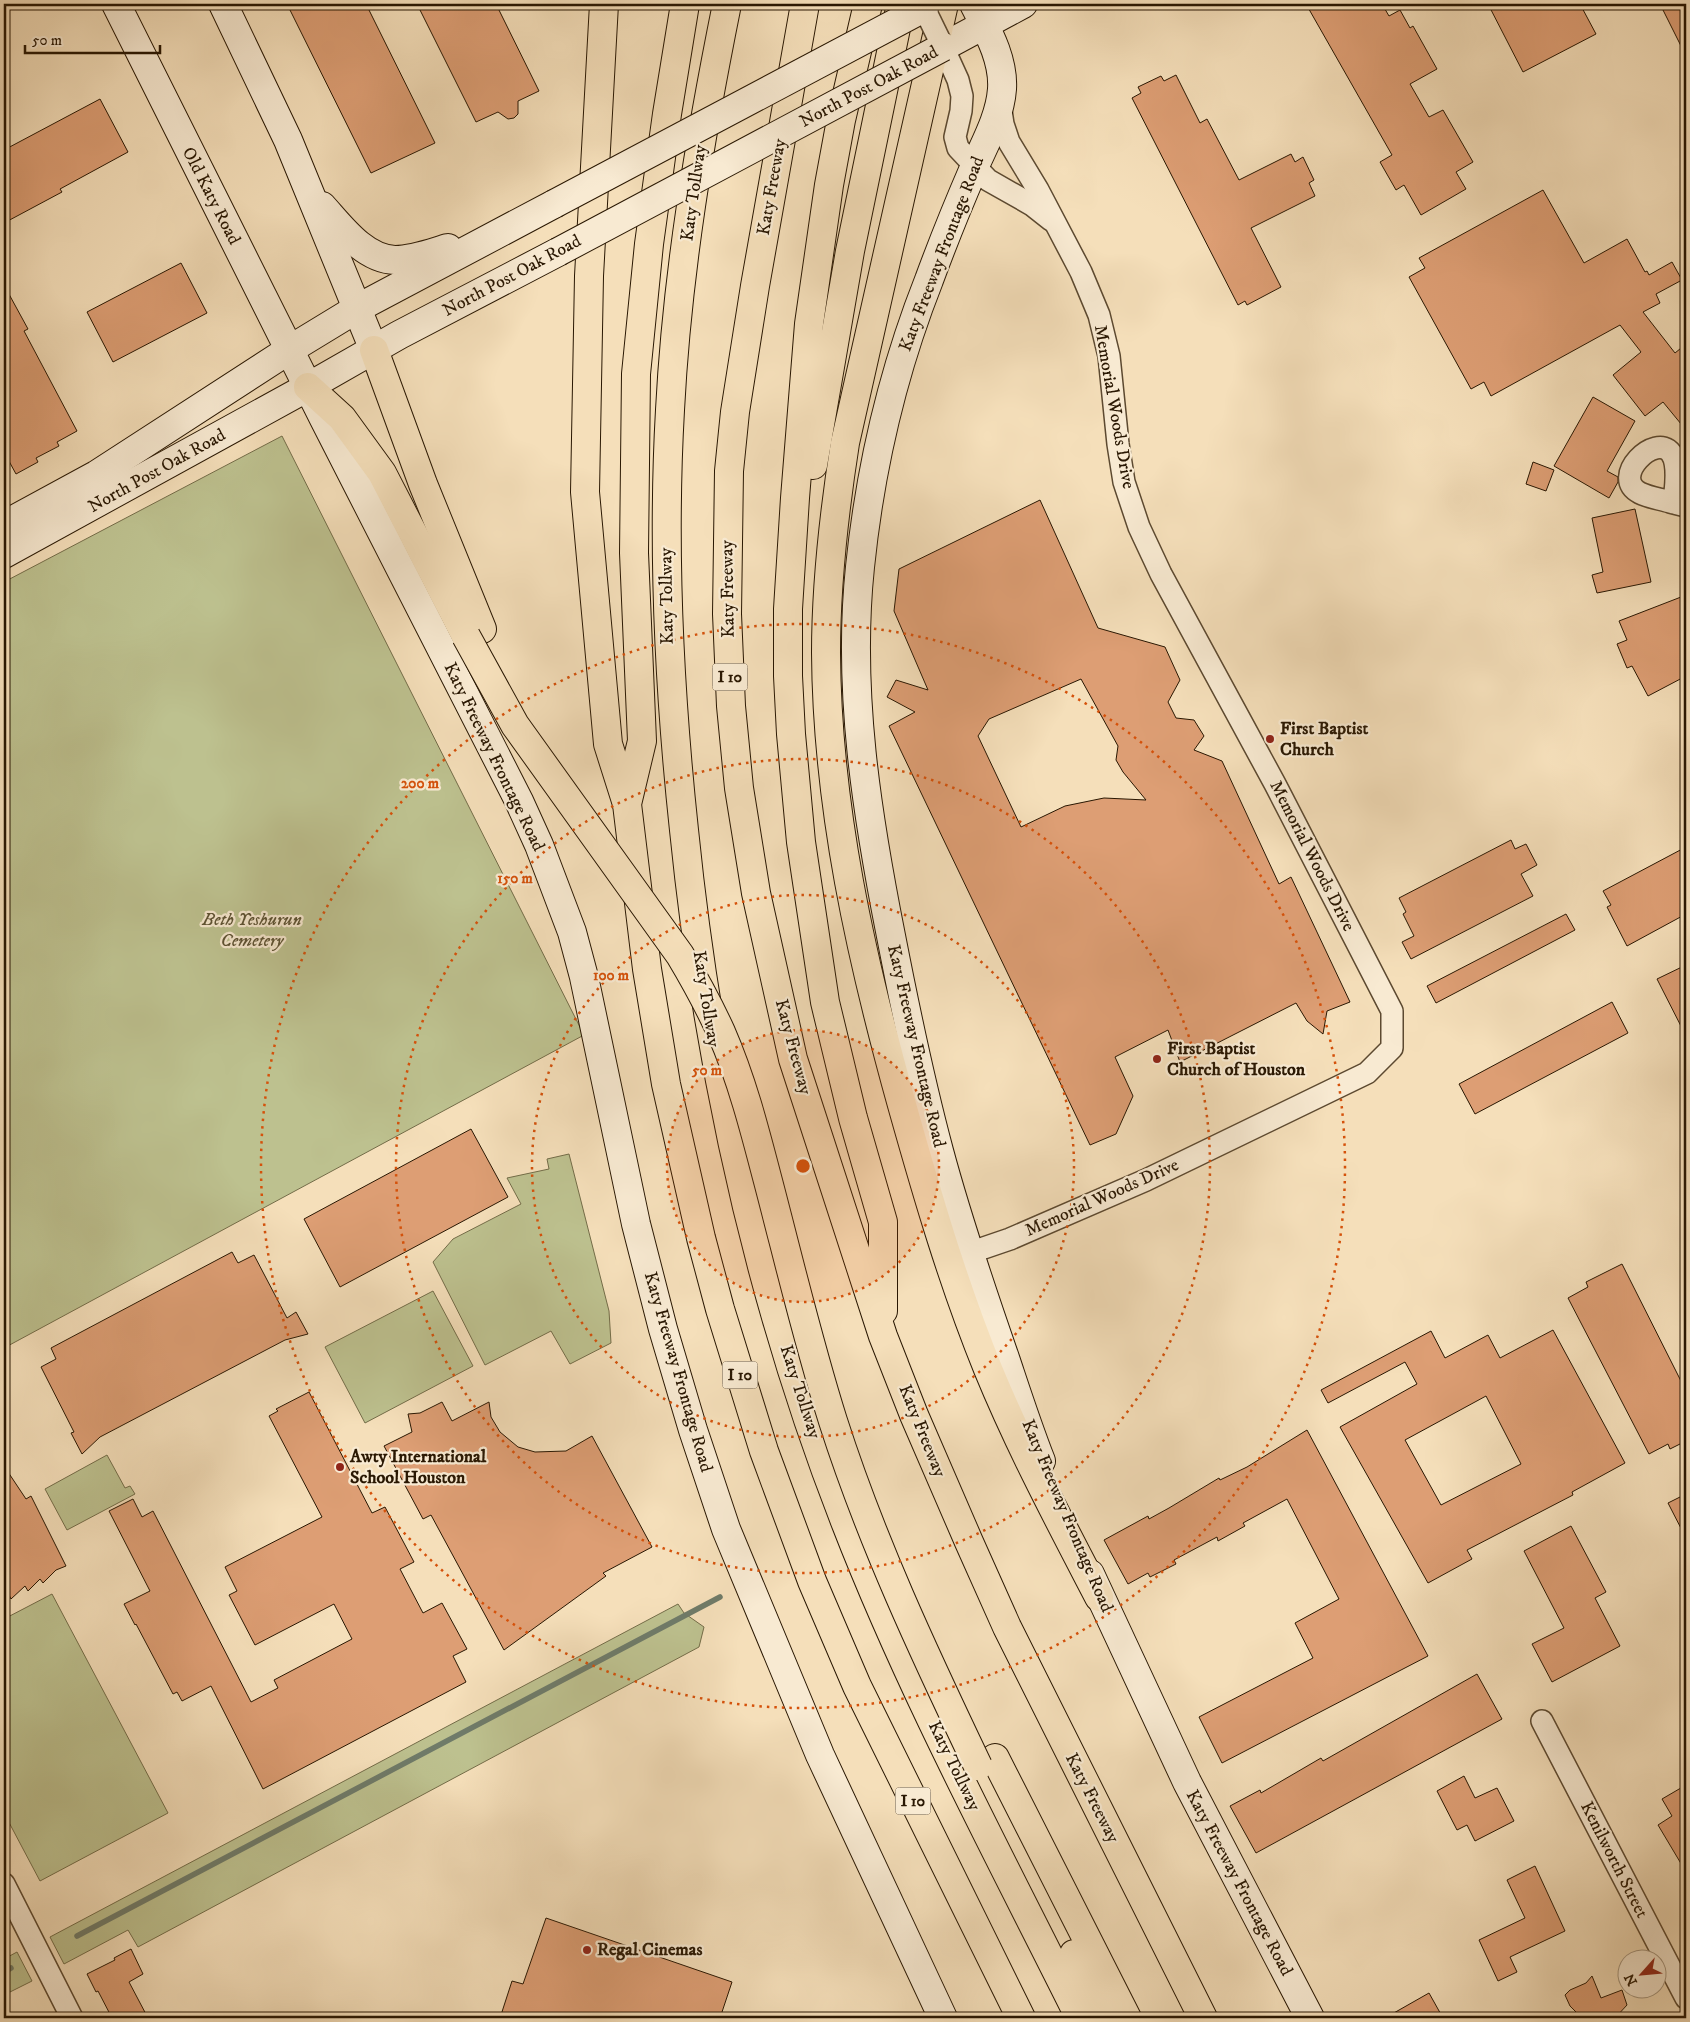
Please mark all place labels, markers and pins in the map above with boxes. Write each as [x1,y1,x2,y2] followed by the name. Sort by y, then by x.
[1280,718,1368,761] place label: First Baptist Church
[1264,733,1276,745] marker: First Baptist Church
[1167,1038,1306,1081] place label: First Baptist Church of Houston
[1151,1053,1163,1065] marker: First Baptist Church of Houston
[794,1157,812,1175] centre of rings
[349,1446,487,1489] place label: Awty International School Houston
[334,1461,346,1473] marker: Awty International School Houston
[597,1939,703,1961] place label: Regal Cinemas
[581,1944,593,1956] marker: Regal Cinemas

